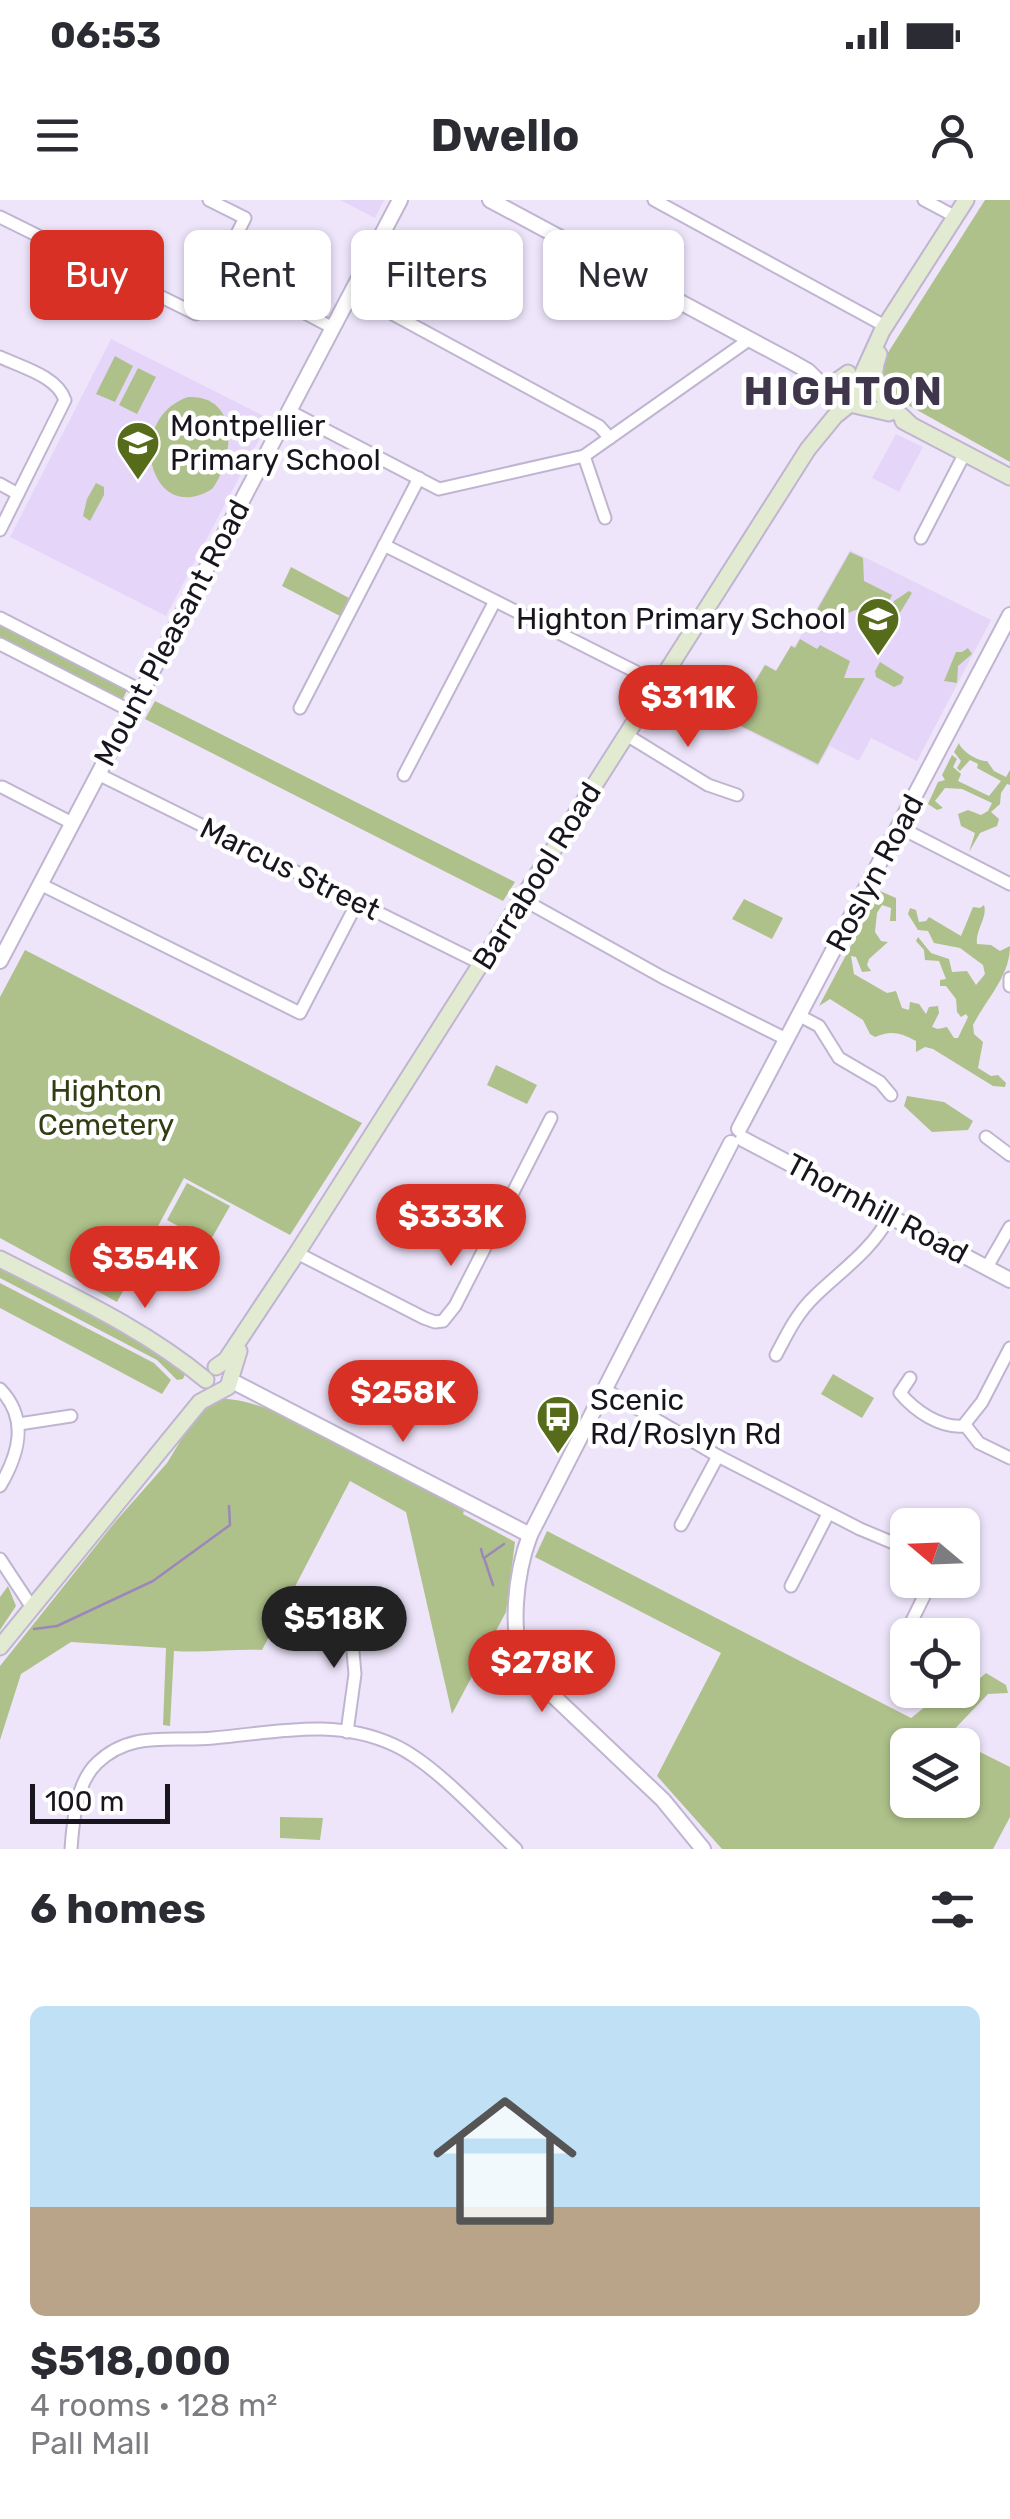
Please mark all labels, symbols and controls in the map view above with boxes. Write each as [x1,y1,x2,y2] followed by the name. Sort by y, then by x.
[50,12,161,58] text: 06:53
[30,108,85,163] icon: menu
[925,108,980,163] icon: person
[430,109,580,162] text: Dwello
[30,230,164,320] chip: Buy
[184,230,331,320] chip: Rent
[351,230,523,320] chip: Filters
[543,230,684,320] chip: New
[744,368,944,415] district label: HIGHTON
[170,408,381,478] place label: Montpellier Primary School
[115,420,161,481] school or university icon: Montpellier Primary School
[87,494,257,772] street label: Mount Pleasant Road
[855,596,901,657] school or university icon: Highton Primary School
[516,601,846,637] place label: Highton Primary School
[618,665,758,750] pin: $311K
[640,678,736,716] text: $311K
[465,776,609,976] street label: Barrabool Road
[819,788,931,958] street label: Roslyn Road
[194,810,386,928] street label: Marcus Street
[38,1073,174,1143] park label: Highton Cemetery
[780,1146,974,1272] street label: Thornhill Road
[381,1184,521,1269] pin: $333K
[398,1197,504,1235] text: $333K
[75,1226,215,1311] pin: $354K
[92,1239,198,1277] text: $354K
[333,1360,473,1445] pin: $258K
[350,1373,456,1411] text: $258K
[590,1382,781,1452] place label: Scenic Rd/Roslyn Rd
[535,1394,581,1455] bus stop icon: Scenic Rd/Roslyn Rd
[890,1508,980,1598] north arrow
[890,1508,980,1818] map controls
[264,1586,404,1671] pin: $518K
[284,1599,384,1637] text: $518K
[890,1618,980,1708] button: locate
[472,1630,612,1715] pin: $278K
[490,1643,594,1681] text: $278K
[890,1728,980,1818] button: layers
[30,1779,170,1824] scale bar
[45,1785,124,1818] text: 100 m
[925,1882,980,1937] icon: filters
[30,1884,206,1934] text: 6 homes
[415,2071,595,2251] icon: home
[30,2336,231,2386] text: $518,000
[30,2386,277,2424] text: 4 rooms · 128 m²
[30,2424,150,2462] text: Pall Mall

